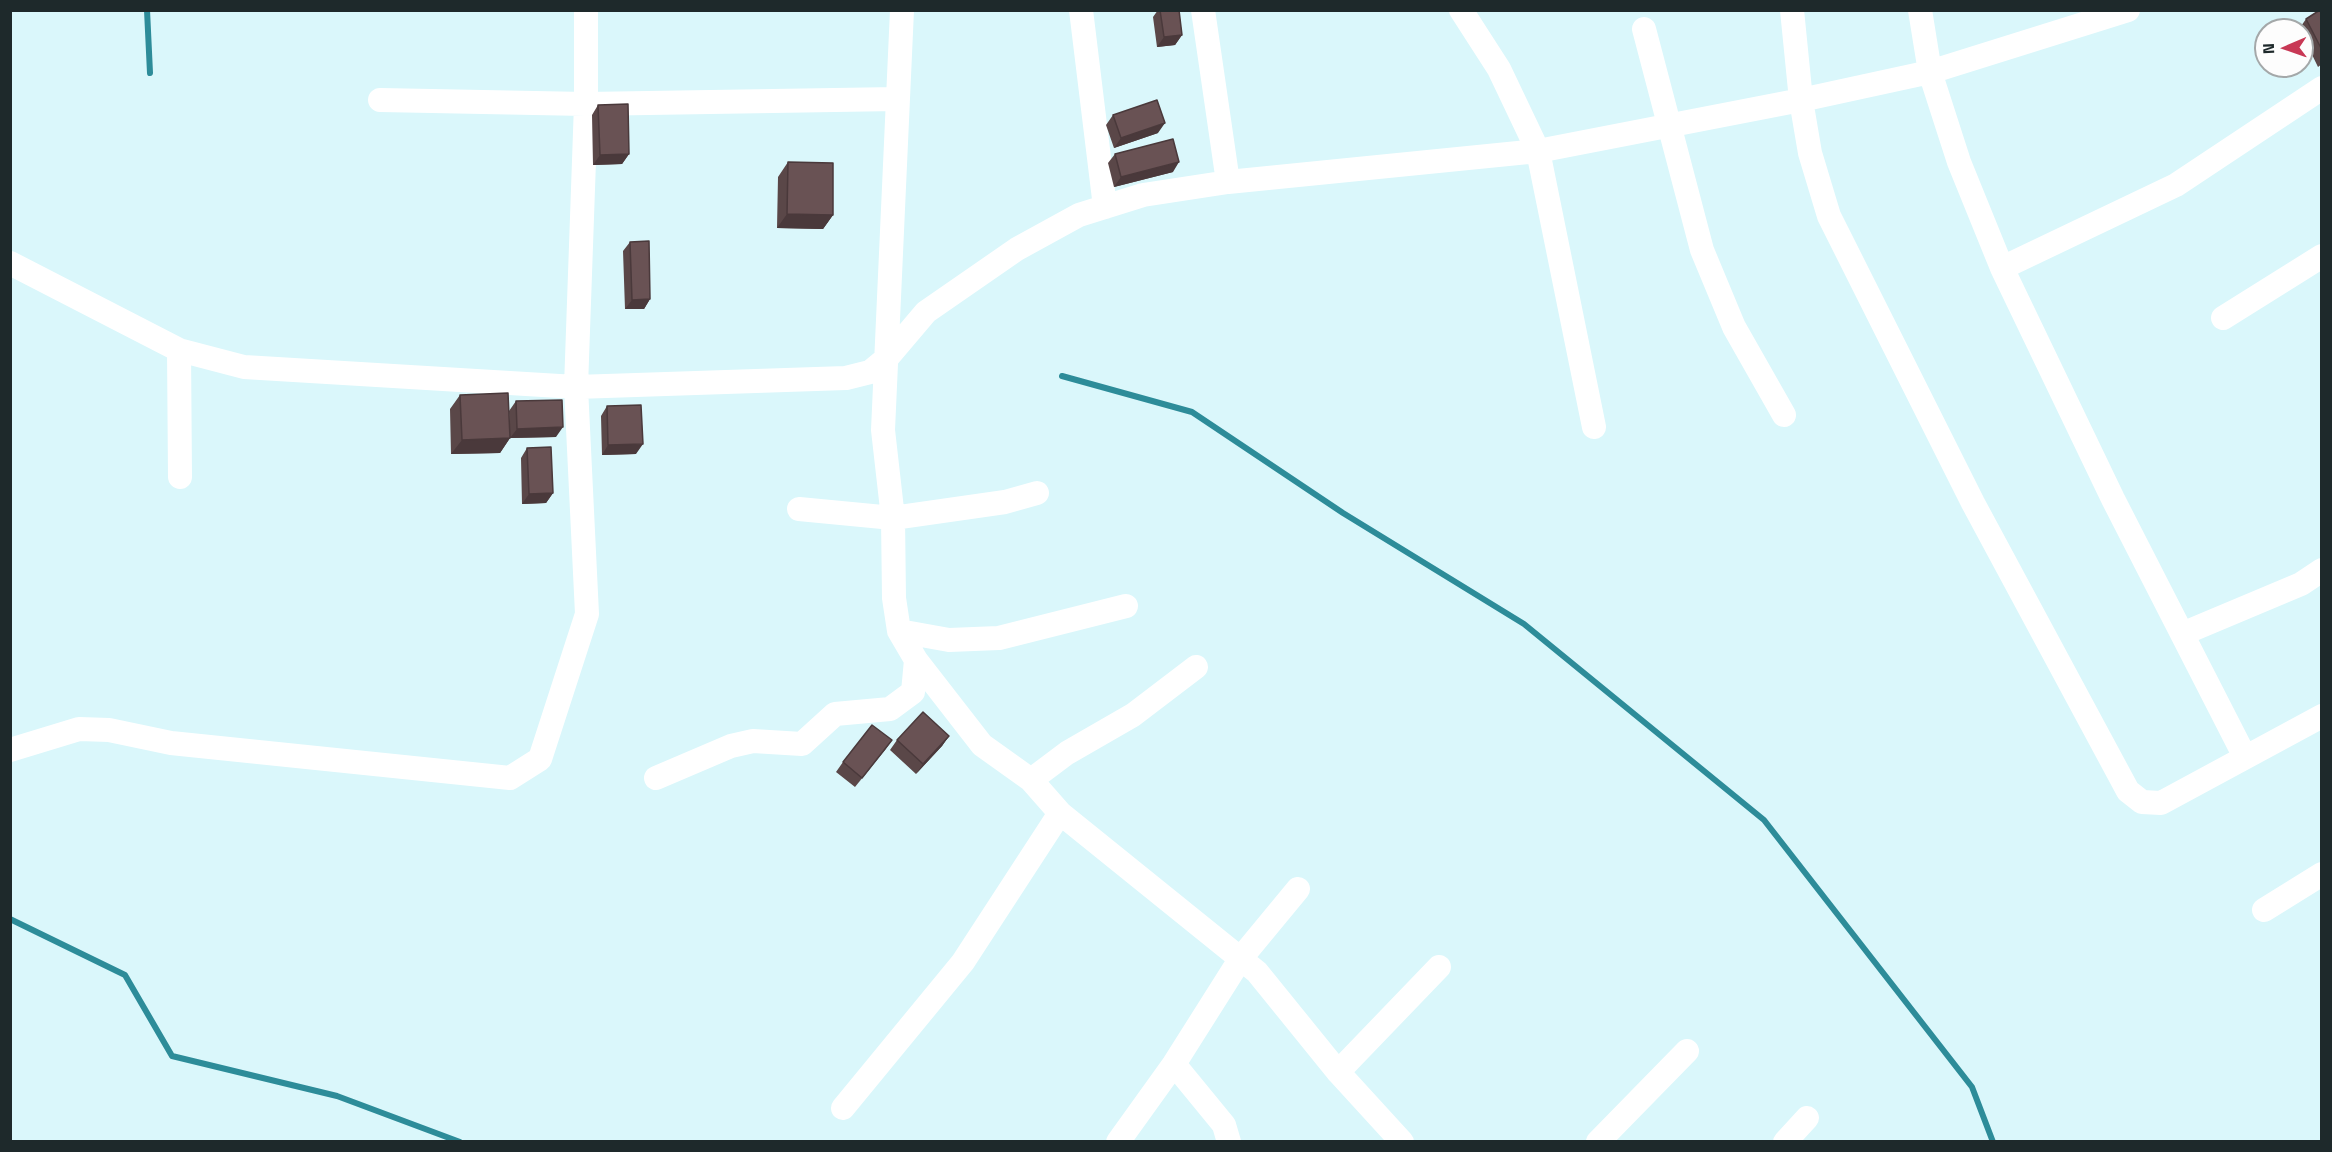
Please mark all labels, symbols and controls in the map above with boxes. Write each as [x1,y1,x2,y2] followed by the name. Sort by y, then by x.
[2254,18,2314,78] north arrow
[2256,43,2280,55] text: N

